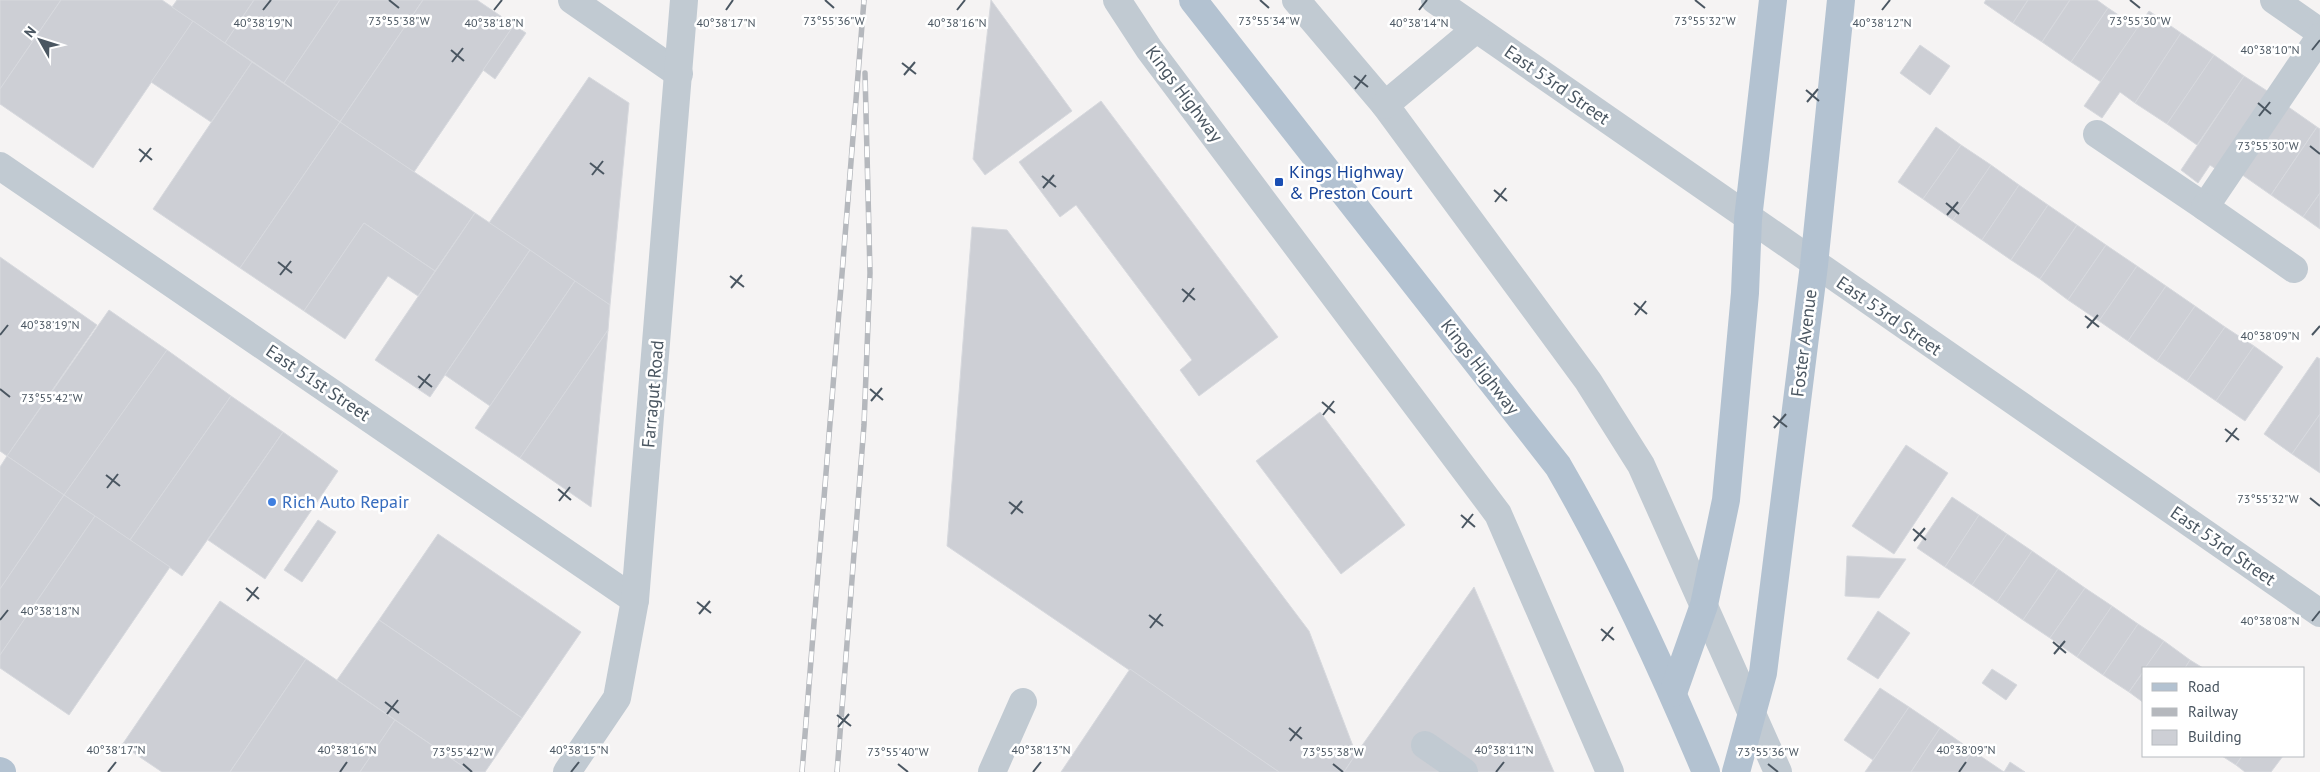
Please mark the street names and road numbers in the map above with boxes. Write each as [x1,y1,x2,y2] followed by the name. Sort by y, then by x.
[1500,40,1614,129] street label: East 53rd Street
[1141,41,1228,147] street label: Kings Highway
[1832,271,1946,360] street label: East 53rd Street
[1785,288,1822,398] street label: Foster Avenue
[1436,314,1525,419] street label: Kings Highway
[262,339,375,426] street label: East 51st Street
[636,339,669,449] street label: Farragut Road
[2166,501,2280,590] street label: East 53rd Street

